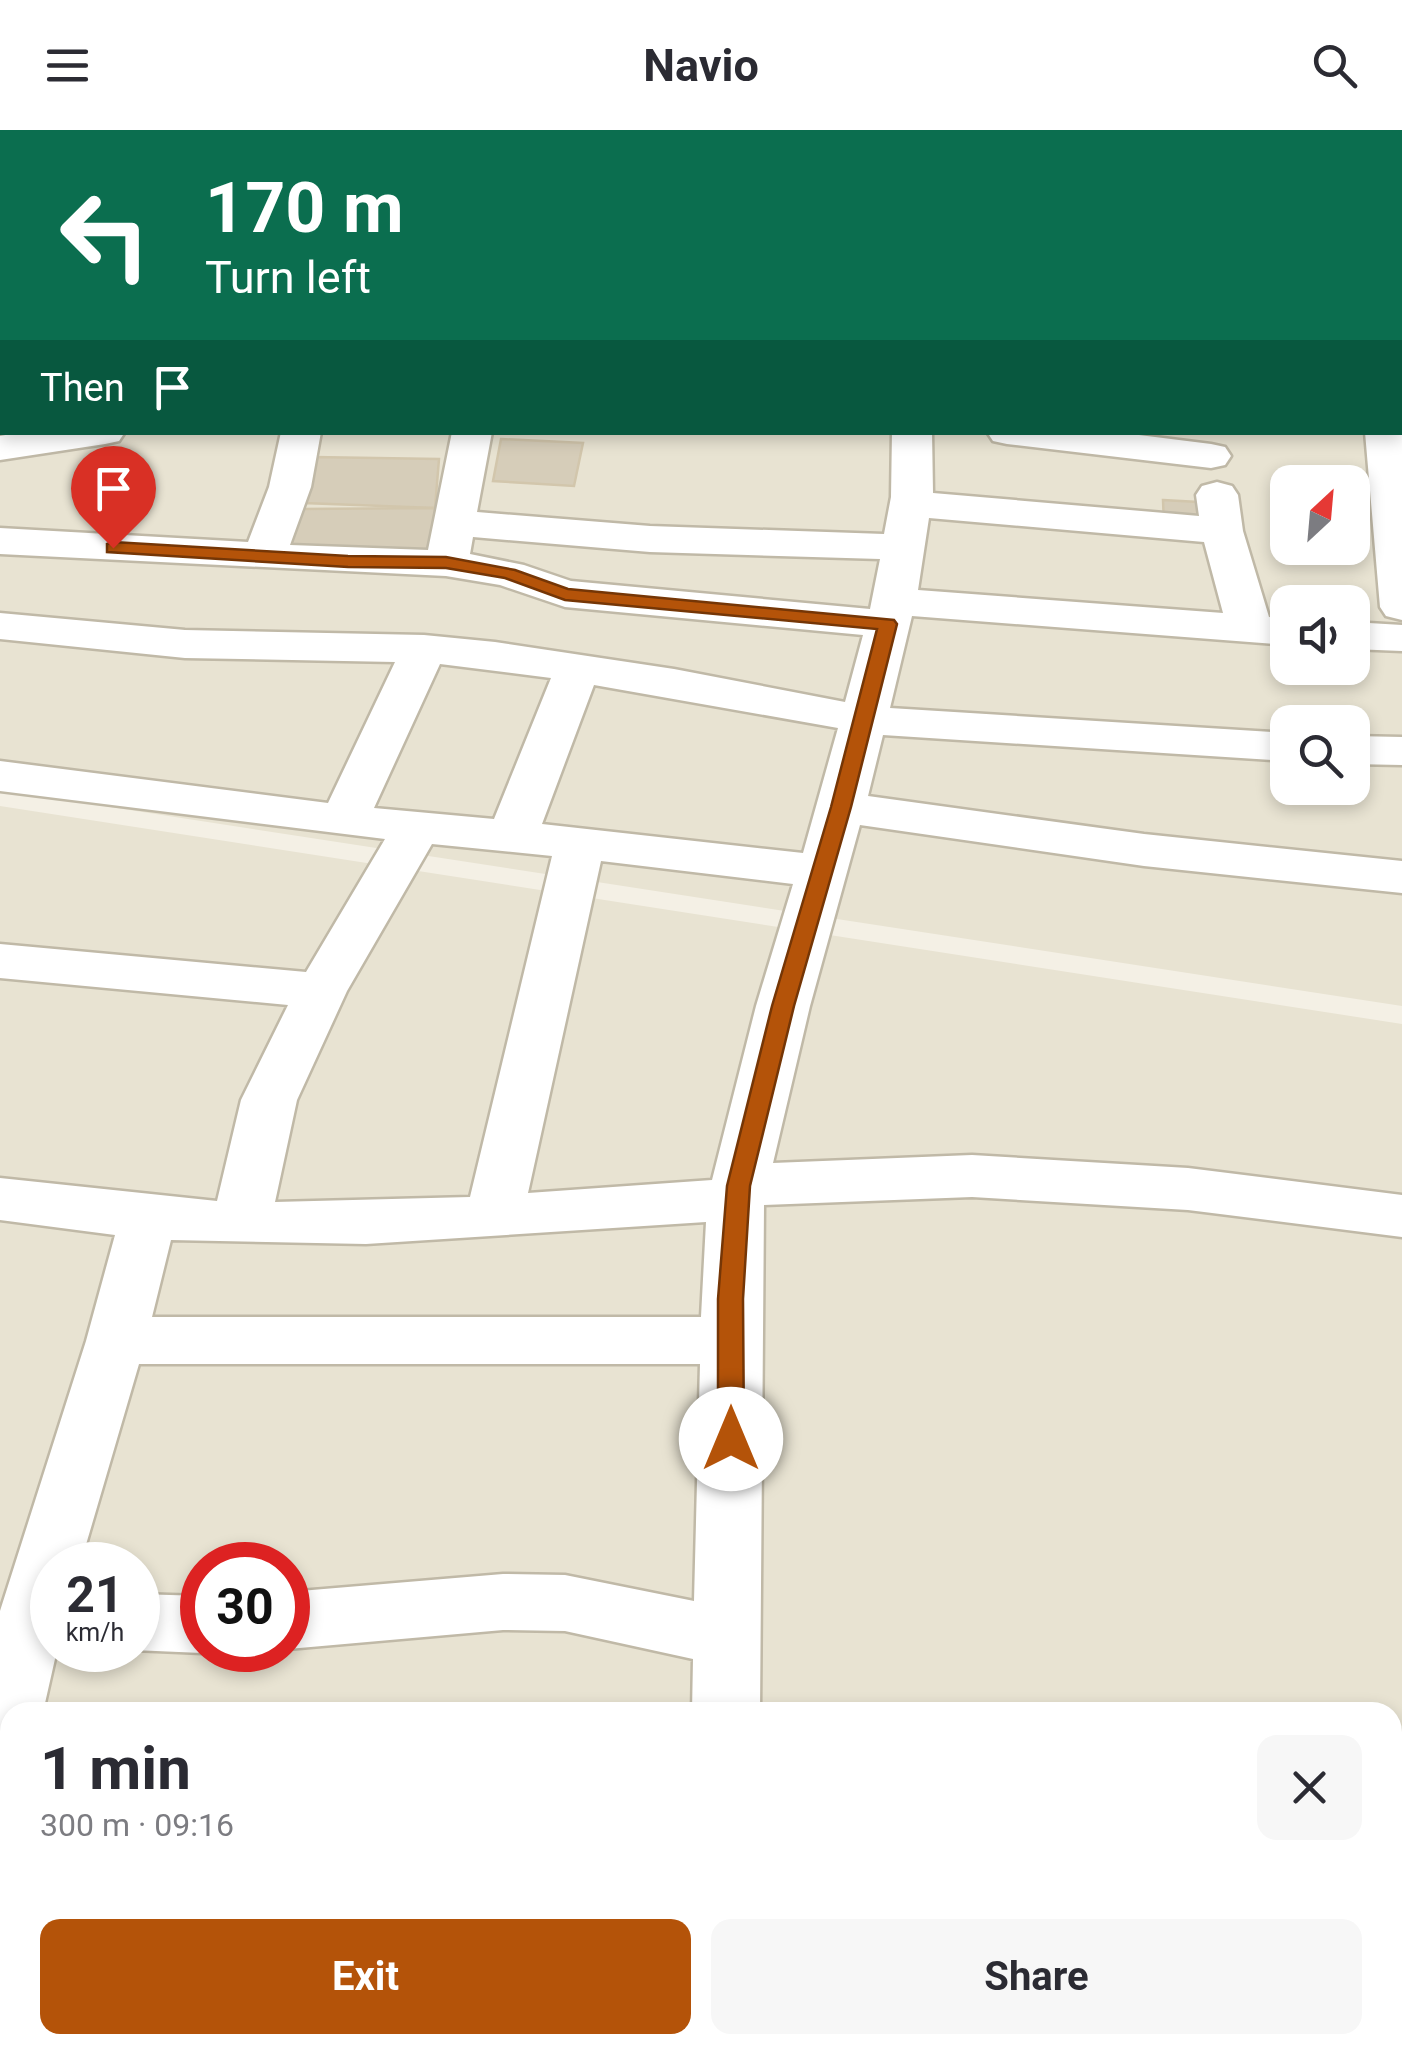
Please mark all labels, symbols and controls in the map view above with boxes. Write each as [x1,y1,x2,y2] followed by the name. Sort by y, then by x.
[40,38,95,93] icon: menu
[1307,38,1362,93] icon: search
[643,39,759,92] text: Navio
[205,167,404,249] text: 170 m
[40,170,170,300] icon: left
[205,251,371,304] text: Turn left
[145,360,200,415] icon: arrive
[40,366,125,410] text: Then
[71,446,156,549] pin
[86,461,141,516] icon: arrive
[1270,465,1370,565] north arrow
[1270,465,1370,805] map controls
[1270,585,1370,685] button: sound
[1270,705,1370,805] button: search
[679,1387,783,1491] position arrow
[180,1542,310,1672] speed limit sign: 30
[66,1566,124,1624] text: 21
[66,1618,124,1647] text: km/h
[40,1733,191,1804] text: 1 min
[1257,1735,1362,1840] button: close
[40,1806,234,1844] text: 300 m · 09:16
[40,1919,691,2034] button: Exit
[711,1919,1362,2034] button: Share

